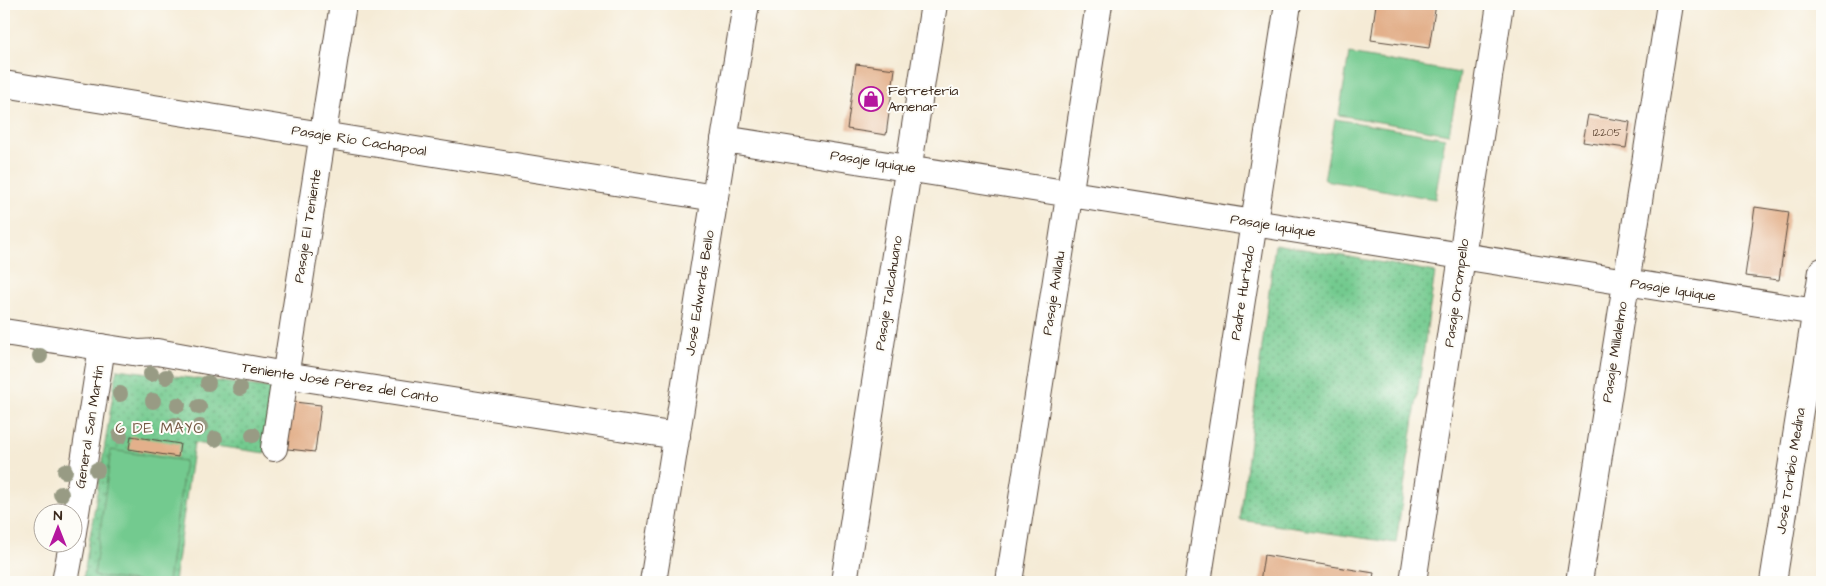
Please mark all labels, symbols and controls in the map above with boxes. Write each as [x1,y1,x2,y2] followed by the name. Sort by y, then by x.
[888,81,959,117] place label: Ferretería Amenar
[858,86,884,112] shop icon: Ferretería Amenar
[290,120,428,162] street label: Pasaje Río Cachapoal
[1593,125,1622,140] house number: 12205
[829,145,918,179] street label: Pasaje Iquique
[289,167,327,284] street label: Pasaje El Teniente
[1229,209,1318,243] street label: Pasaje Iquique
[680,229,720,357] street label: José Edwards Bello
[870,234,908,352] street label: Pasaje Talcahuano
[1439,237,1475,349] street label: Pasaje Orompello
[1226,244,1260,342] street label: Padre Hurtado
[1037,249,1071,337] street label: Pasaje Avillalu
[1629,273,1718,307] street label: Pasaje Iquique
[1597,300,1633,404] street label: Pasaje Millalelmo
[240,358,440,408] street label: Teniente José Pérez del Canto
[70,364,110,490] street label: General San Martín
[1771,406,1811,536] street label: José Toribio Medina
[115,418,205,439] district label: 6 DE MAYO
[32,504,82,554] north arrow
[54,506,63,526] text: N

